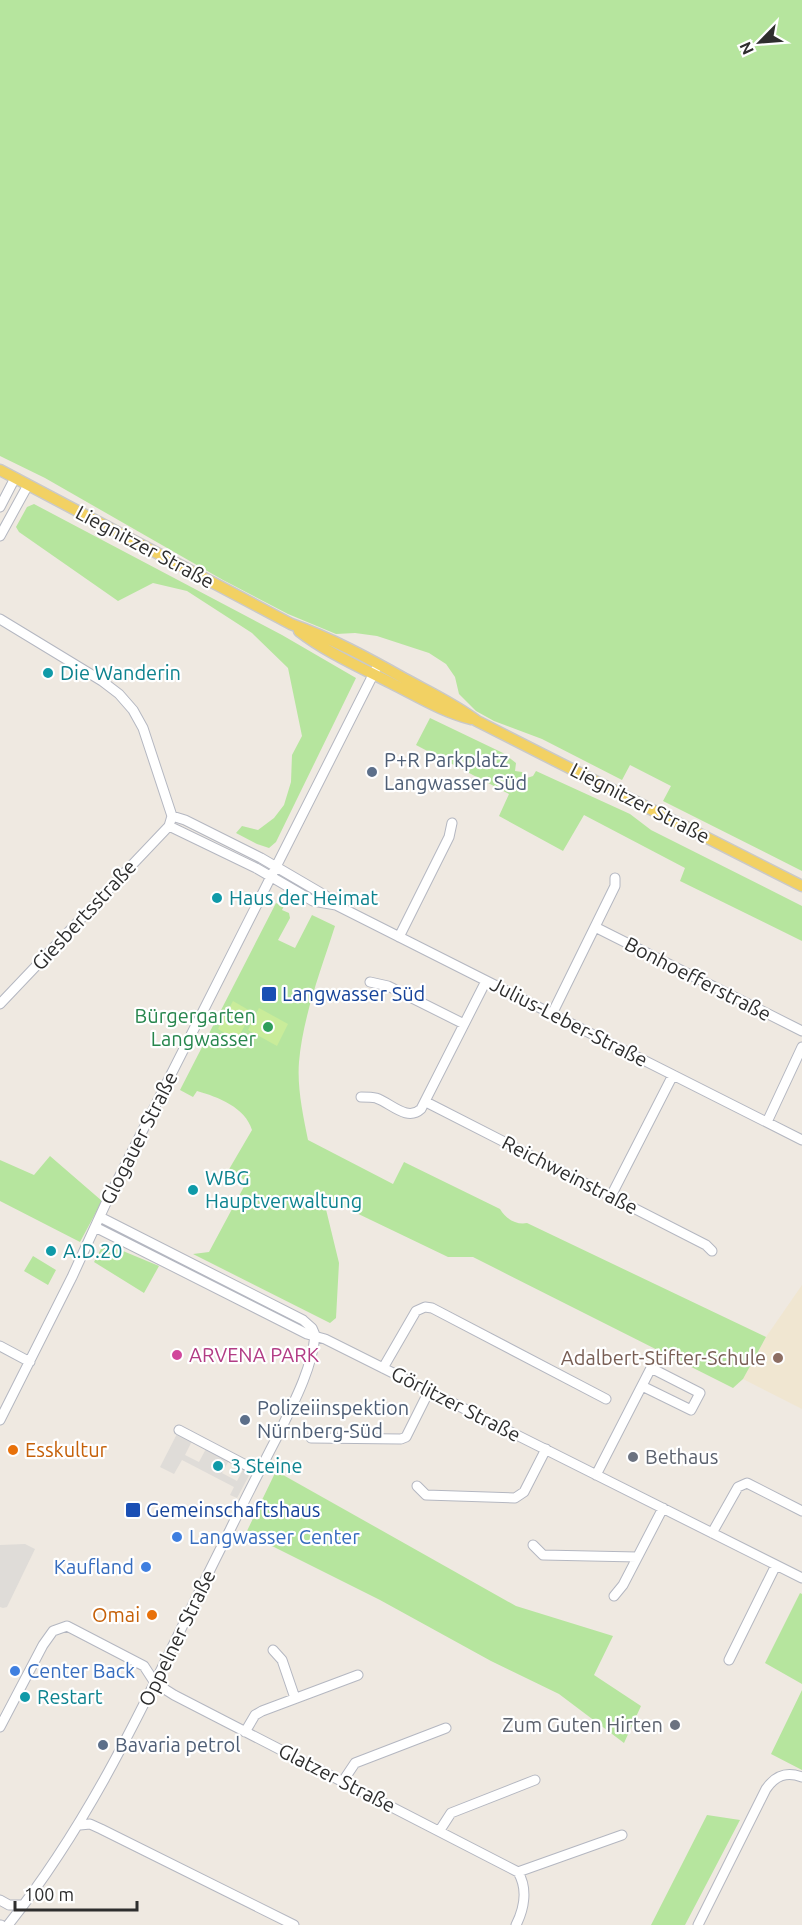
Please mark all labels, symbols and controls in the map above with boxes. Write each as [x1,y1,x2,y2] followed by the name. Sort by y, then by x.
[730,12,790,72] north arrow
[736,39,757,58] text: N
[72,500,218,593] street label: Liegnitzer Straße
[60,661,181,684] place label: Die Wanderin
[41,666,55,680] marker: Die Wanderin
[384,748,527,794] place label: P+R Parkplatz Langwasser Süd
[567,758,714,848] street label: Liegnitzer Straße
[365,765,379,779] marker: P+R Parkplatz Langwasser Süd
[27,855,141,974] street label: Giesbertsstraße
[229,886,378,909] place label: Haus der Heimat
[210,891,224,905] marker: Haus der Heimat
[621,932,775,1025] street label: Bonhoefferstraße
[487,972,652,1071] street label: Julius-Leber-Straße
[282,982,425,1005] place label: Langwasser Süd
[260,985,278,1003] marker: Langwasser Süd
[135,1004,256,1050] place label: Bürgergarten Langwasser
[261,1020,275,1034] marker: Bürgergarten Langwasser
[95,1068,182,1208] street label: Glogauer Straße
[498,1130,642,1219] street label: Reichweinstraße
[205,1166,362,1212] place label: WBG Hauptverwaltung
[186,1183,200,1197] marker: WBG Hauptverwaltung
[63,1239,123,1262] place label: A.D.20
[44,1244,58,1258] marker: A.D.20
[189,1343,319,1366] place label: ARVENA PARK
[561,1346,766,1369] place label: Adalbert-Stifter-Schule
[170,1348,184,1362] marker: ARVENA PARK
[771,1351,785,1365] marker: Adalbert-Stifter-Schule
[388,1361,525,1446] street label: Görlitzer Straße
[257,1396,409,1442] place label: Polizeiinspektion Nürnberg-Süd
[238,1413,252,1427] marker: Polizeiinspektion Nürnberg-Süd
[25,1438,108,1461] place label: Esskultur
[6,1443,20,1457] marker: Esskultur
[645,1445,718,1468] place label: Bethaus
[626,1450,640,1464] marker: Bethaus
[230,1454,303,1477] place label: 3 Steine
[211,1459,225,1473] marker: 3 Steine
[146,1498,321,1521] place label: Gemeinschaftshaus
[124,1501,142,1519] marker: Gemeinschaftshaus
[189,1525,360,1548] place label: Langwasser Center
[170,1530,184,1544] marker: Langwasser Center
[54,1555,134,1578] place label: Kaufland
[139,1560,153,1574] marker: Kaufland
[134,1566,220,1710] street label: Oppelner Straße
[92,1603,140,1626] place label: Omai
[145,1608,159,1622] marker: Omai
[27,1659,135,1682] place label: Center Back
[8,1664,22,1678] marker: Center Back
[37,1685,103,1708] place label: Restart
[18,1690,32,1704] marker: Restart
[502,1713,663,1736] place label: Zum Guten Hirten
[668,1718,682,1732] marker: Zum Guten Hirten
[115,1733,240,1756] place label: Bavaria petrol
[96,1738,110,1752] marker: Bavaria petrol
[275,1738,400,1817] street label: Glatzer Straße
[15,1874,136,1912] scale bar
[24,1884,74,1904] text: 100 m

